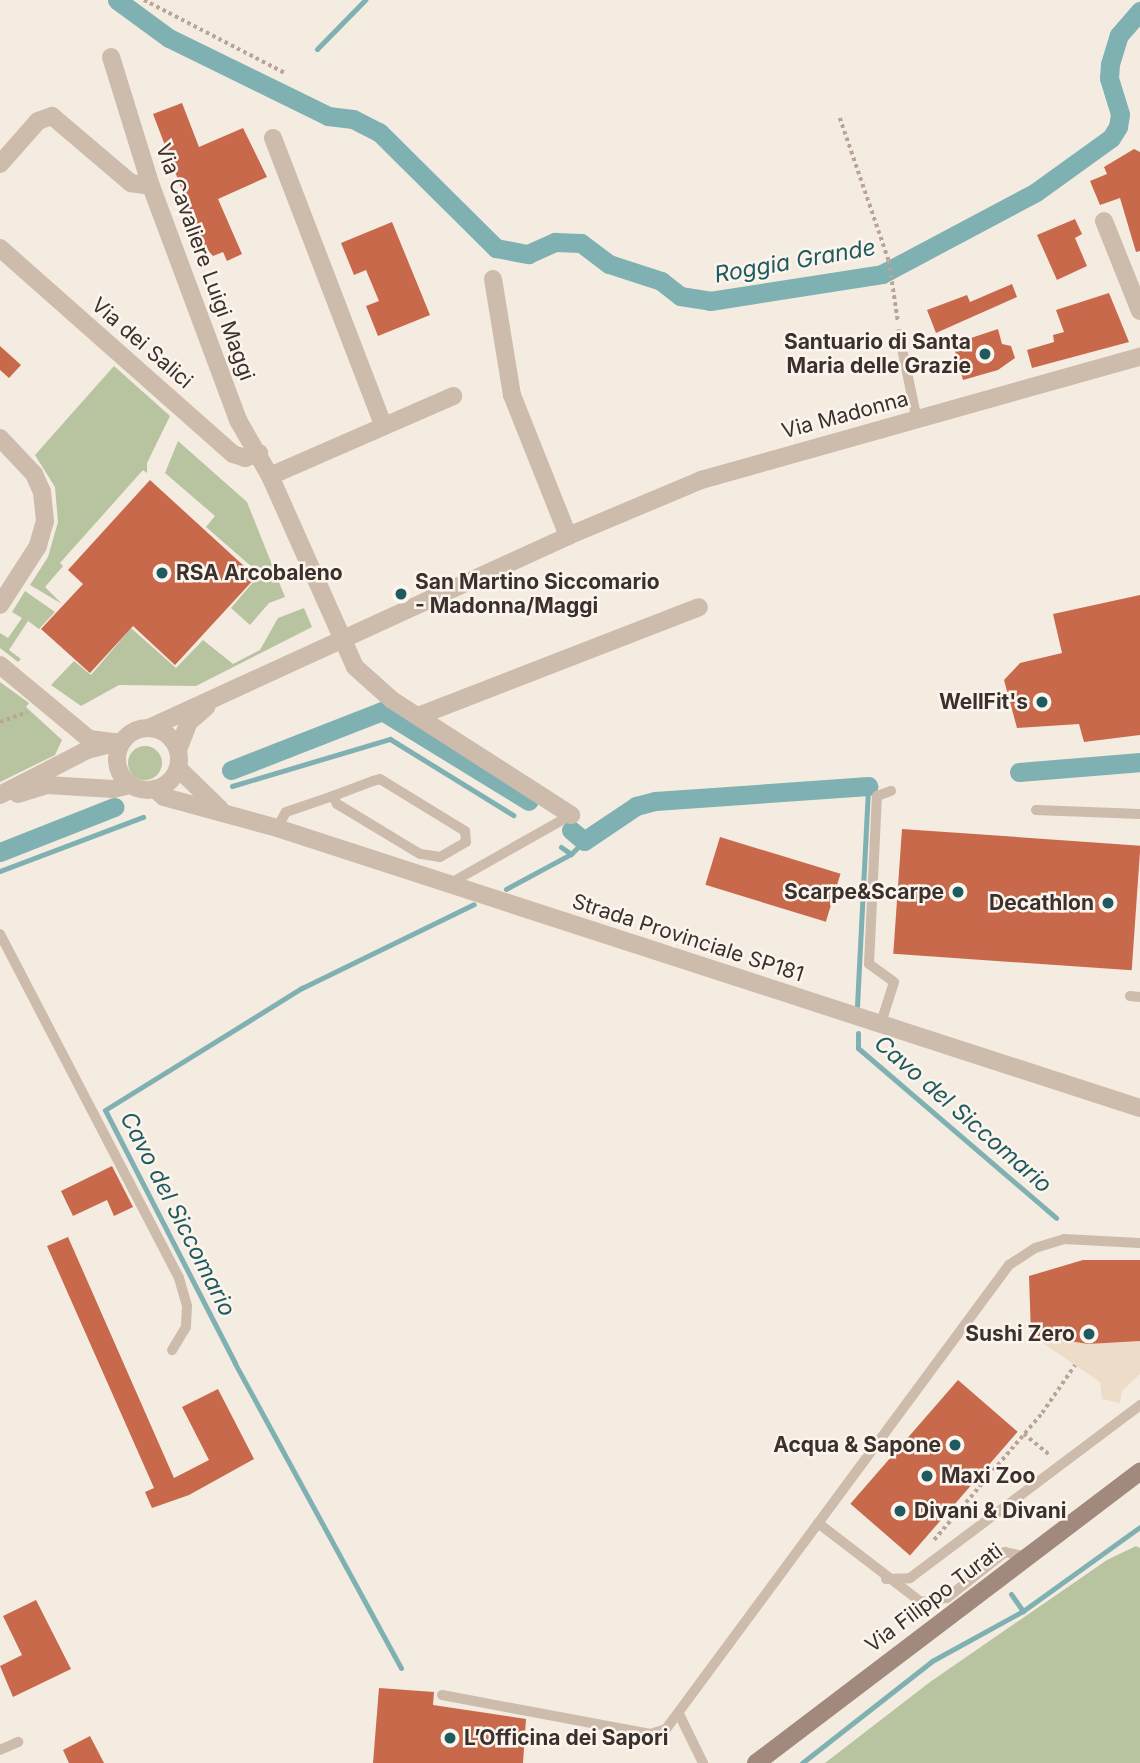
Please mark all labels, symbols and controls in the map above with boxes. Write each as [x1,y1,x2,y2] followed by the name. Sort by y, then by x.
[150,140,260,384] street label: Via Cavaliere Luigi Maggi
[712,233,878,289] water label: Roggia Grande
[86,292,198,394] street label: Via dei Salici
[784,329,971,379] place label: Santuario di Santa Maria delle Grazie
[977,346,993,362] marker: Santuario di Santa Maria delle Grazie
[779,386,911,444] street label: Via Madonna
[176,560,343,586] place label: RSA Arcobaleno
[154,565,170,581] marker: RSA Arcobaleno
[415,569,660,619] place label: San Martino Siccomario - Madonna/Maggi
[393,586,409,602] marker: San Martino Siccomario - Madonna/Maggi
[939,689,1028,715] place label: WellFit's
[1034,694,1050,710] marker: WellFit's
[784,879,944,905] place label: Scarpe&Scarpe
[950,884,966,900] marker: Scarpe&Scarpe
[569,889,807,987] street label: Strada Provinciale SP181
[989,890,1094,916] place label: Decathlon
[1100,895,1116,911] marker: Decathlon
[869,1030,1057,1198] water label: Cavo del Siccomario
[114,1107,242,1321] water label: Cavo del Siccomario
[965,1321,1075,1347] place label: Sushi Zero
[1081,1326,1097,1342] marker: Sushi Zero
[773,1432,941,1458] place label: Acqua & Sapone
[947,1437,963,1453] marker: Acqua & Sapone
[941,1463,1035,1489] place label: Maxi Zoo
[919,1468,935,1484] marker: Maxi Zoo
[914,1498,1066,1524] place label: Divani & Divani
[892,1503,908,1519] marker: Divani & Divani
[860,1538,1008,1658] street label: Via Filippo Turati
[464,1725,668,1751] place label: L’Officina dei Sapori
[442,1730,458,1746] marker: L’Officina dei Sapori

